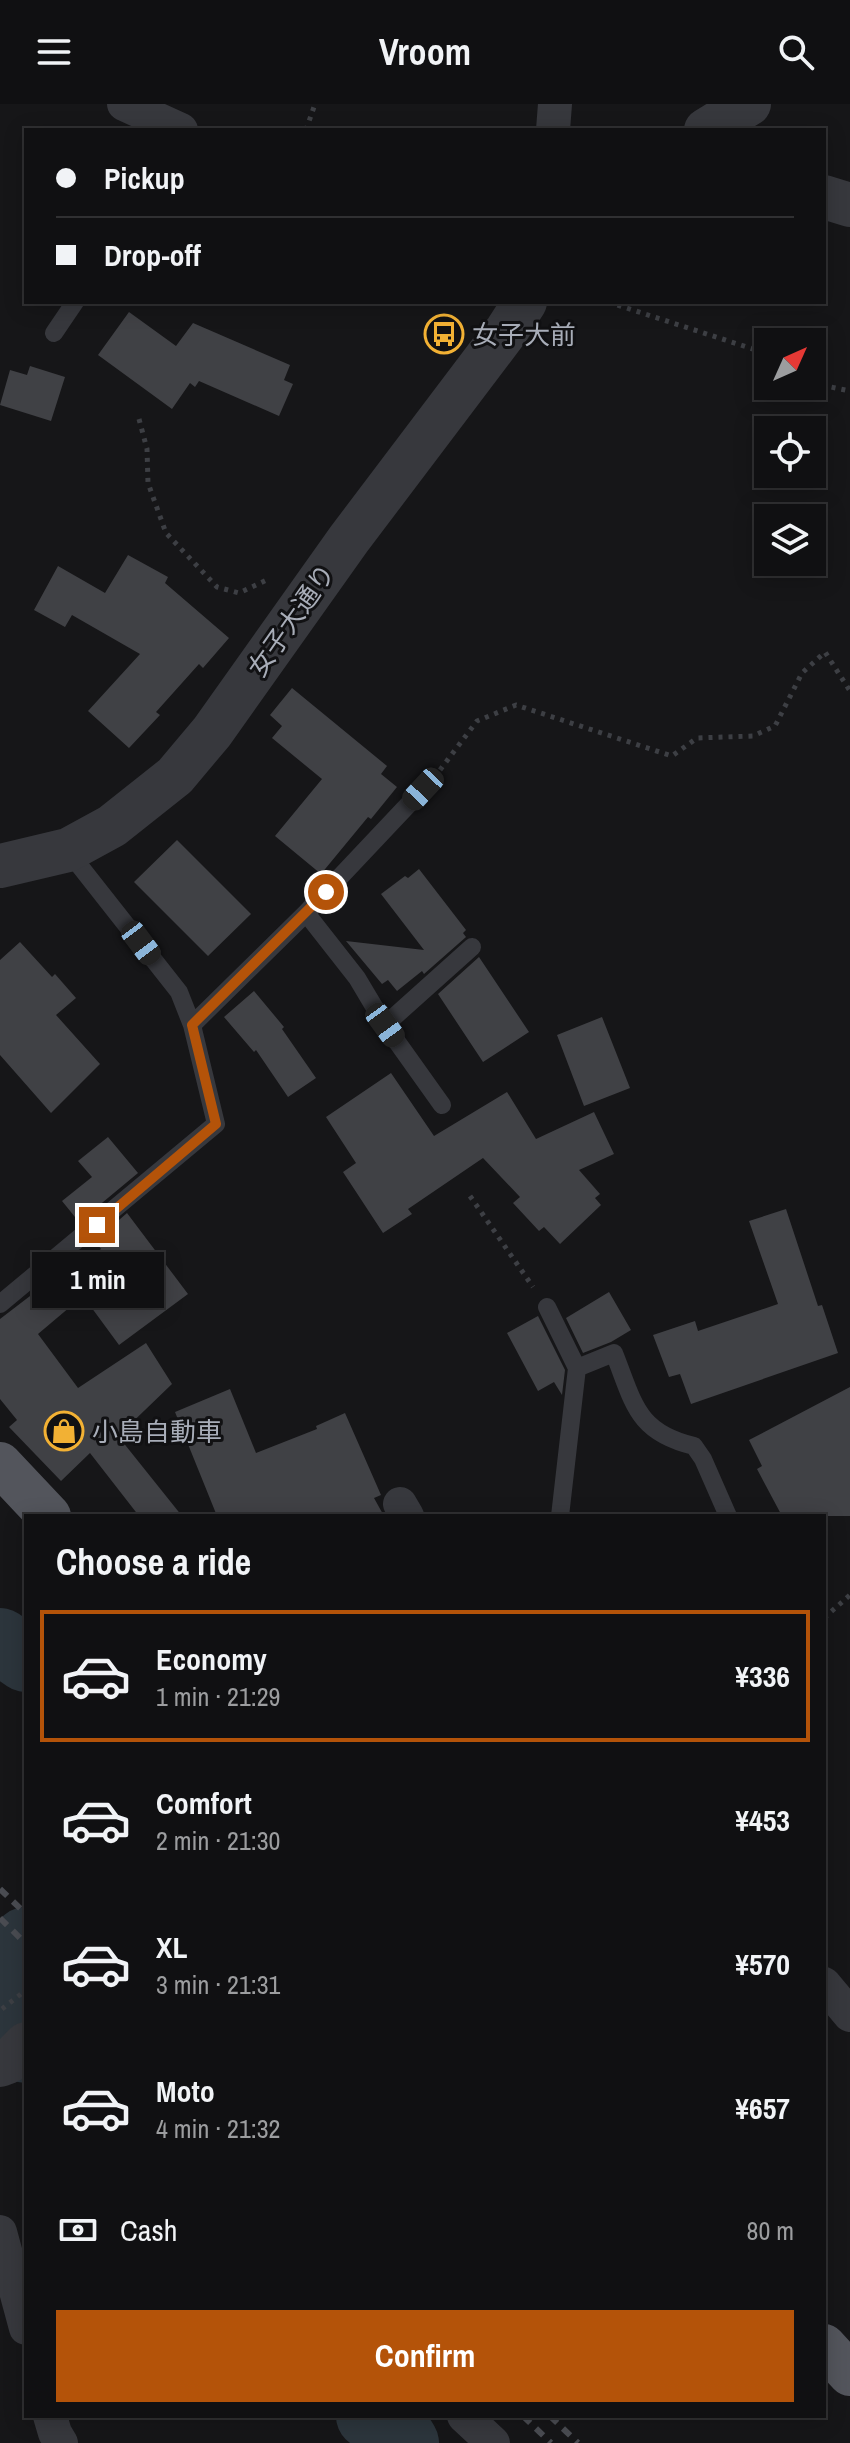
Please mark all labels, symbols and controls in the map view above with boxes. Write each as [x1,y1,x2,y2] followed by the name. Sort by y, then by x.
[379,28,471,76] text: Vroom
[32,30,76,74] icon: menu
[774,30,818,74] icon: search
[104,158,185,198] text: Pickup
[104,235,201,275] text: Drop-off
[423,313,465,355] bus stop icon: 女子大前
[472,317,576,352] place label: 女子大前
[754,328,826,400] north arrow
[754,328,826,576] map controls
[754,416,826,488] button: locate
[754,504,826,576] button: layers
[239,557,343,683] street label: 女子大通り
[398,763,448,815] car
[308,874,344,910] route start
[117,917,165,969] car
[361,999,409,1051] car
[79,1207,115,1243] route end
[31,1253,163,1309] callout: 1 min
[70,1262,126,1297] text: 1 min
[43,1410,85,1452] shop icon: 小島自動車
[92,1414,222,1449] place label: 小島自動車
[56,1538,251,1586] text: Choose a ride
[156,1639,267,1679] text: Economy
[60,1640,132,1712] icon: car
[735,1656,790,1696] text: ¥336
[156,1679,280,1714] text: 1 min · 21:29
[156,1783,252,1823] text: Comfort
[60,1784,132,1856] icon: car
[735,1800,790,1840] text: ¥453
[156,1823,280,1858] text: 2 min · 21:30
[156,1927,187,1967] text: XL
[60,1928,132,2000] icon: car
[735,1944,790,1984] text: ¥570
[156,1967,280,2002] text: 3 min · 21:31
[156,2071,215,2111] text: Moto
[60,2072,132,2144] icon: car
[735,2088,790,2128] text: ¥657
[156,2111,280,2146] text: 4 min · 21:32
[56,2208,100,2252] icon: cash
[120,2210,177,2250] text: Cash
[747,2213,794,2248] text: 80 m
[56,2310,794,2402] button: Confirm

